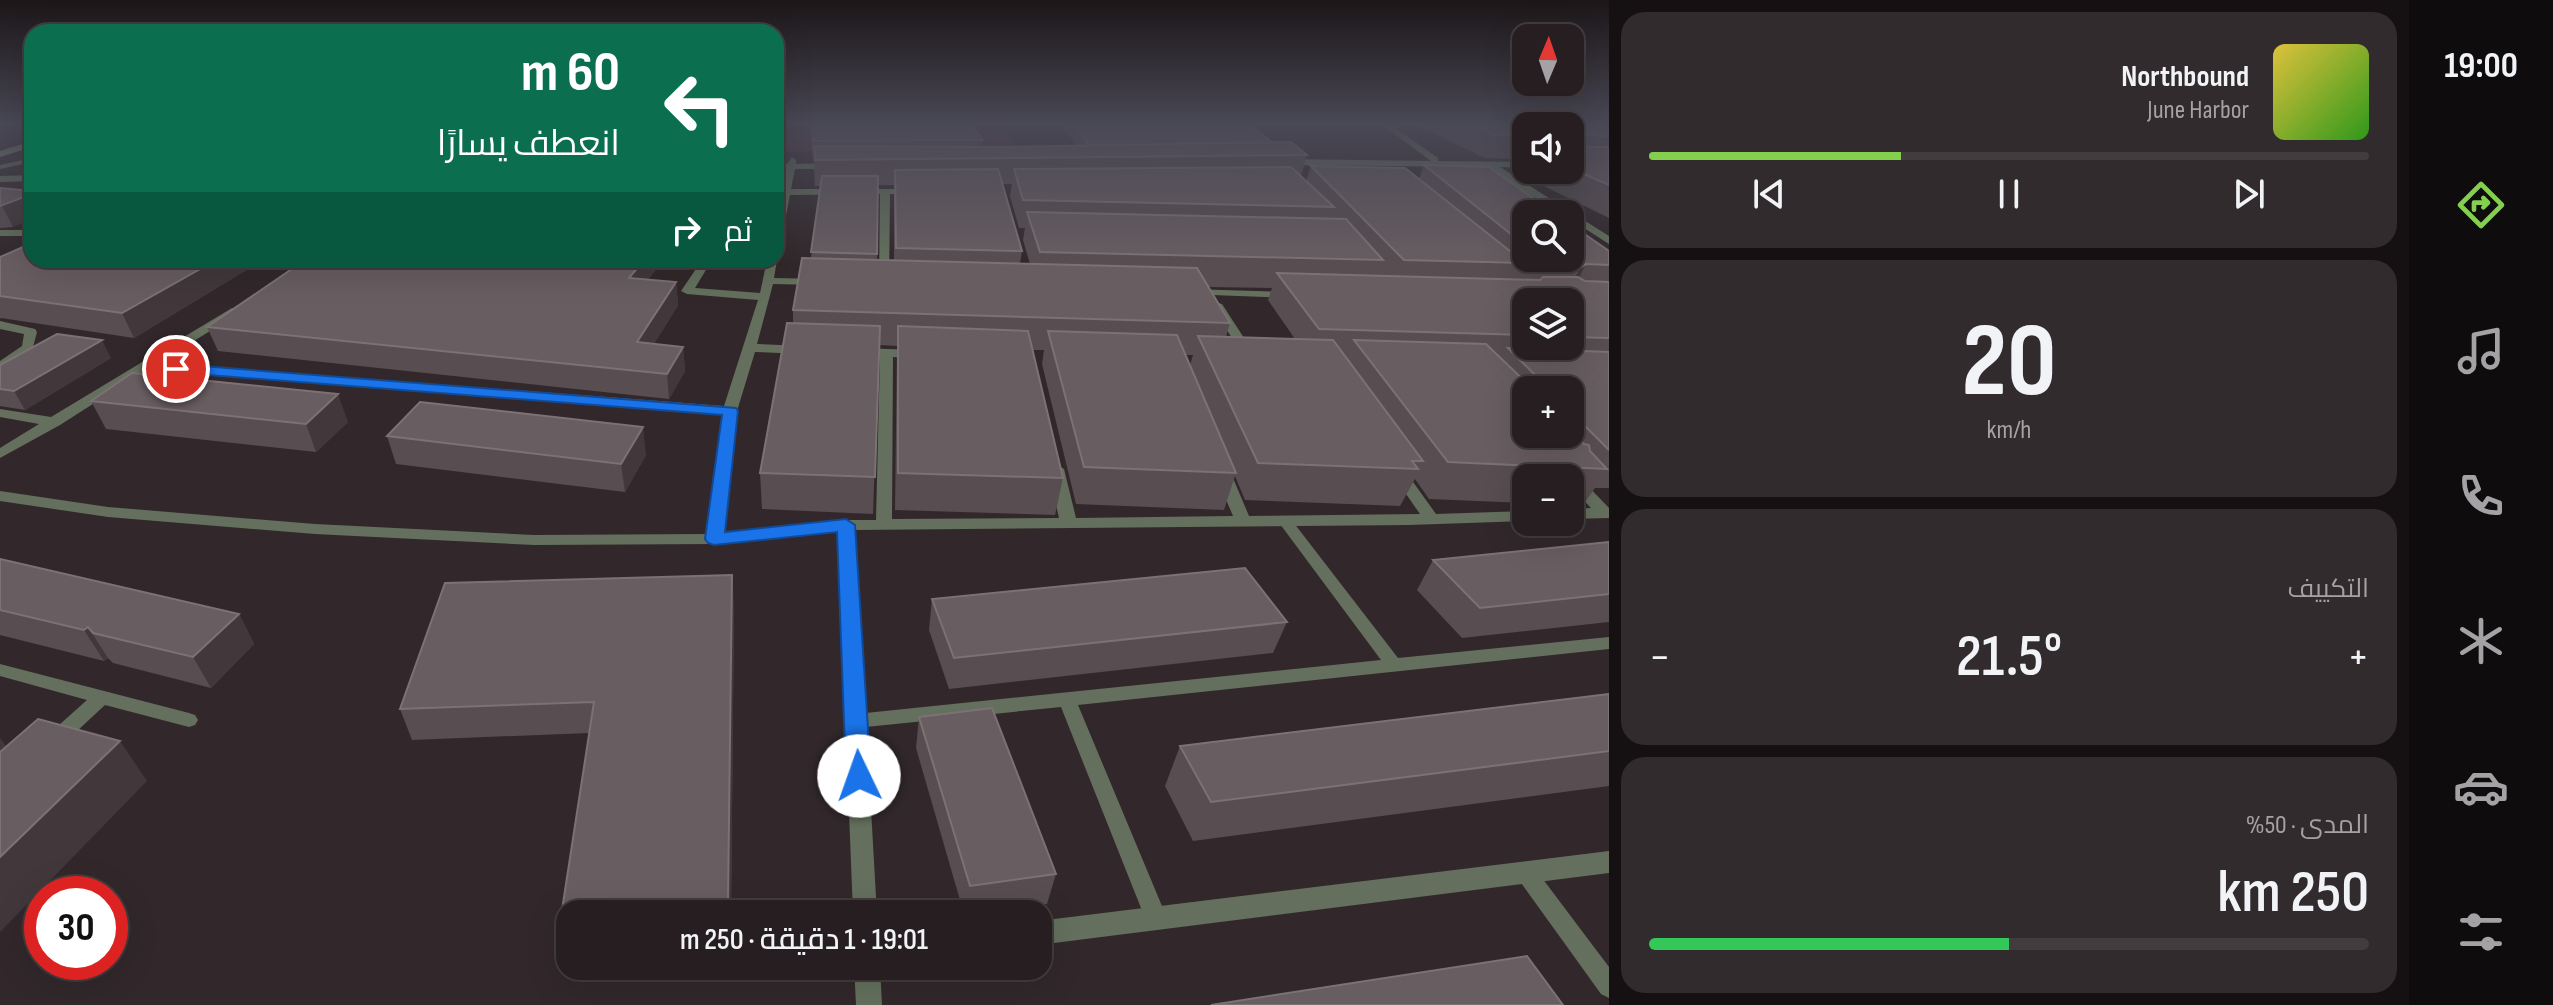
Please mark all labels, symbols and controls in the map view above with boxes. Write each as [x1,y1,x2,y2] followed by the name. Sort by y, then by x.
[1512,24,1584,96] north arrow
[1512,24,1584,536] map controls
[521,40,620,107] text: 60 m
[2444,45,2518,88] text: 19:00
[648,56,752,160] icon: left
[2121,59,2249,95] text: Northbound
[2147,95,2249,126] text: June Harbor
[1512,112,1584,184] button: sound
[437,123,620,166] text: انعطف يسارًا
[1747,172,1791,216] icon: previous
[1987,172,2031,216] icon: pause
[2227,172,2271,216] icon: next
[2453,177,2509,233] icon: directions
[1512,200,1584,272] button: search
[664,208,708,252] icon: right
[724,214,752,250] text: ثم
[1512,288,1584,360] button: layers
[1961,300,2057,425] text: 20
[2453,323,2509,379] icon: music
[142,335,210,403] pin
[154,347,198,391] icon: arrive
[1512,376,1584,448] button: +
[1987,415,2031,446] text: km/h
[1512,464,1584,536] button: −
[2453,468,2509,524] icon: phone
[2287,574,2369,605] text: التكييف
[2453,613,2509,669] icon: climate
[1956,621,2062,693] text: 21.5°
[1649,631,1671,684] text: −
[2347,631,2369,684] text: +
[817,734,901,818] position arrow
[2453,759,2509,815] icon: car
[2246,810,2369,841] text: المدى · 50%
[2217,857,2369,929] text: 250 km
[24,876,128,980] speed limit sign: 30
[2453,904,2509,960] icon: filters
[680,922,928,958] text: 19:01 · 1 دقيقة · 250 m

